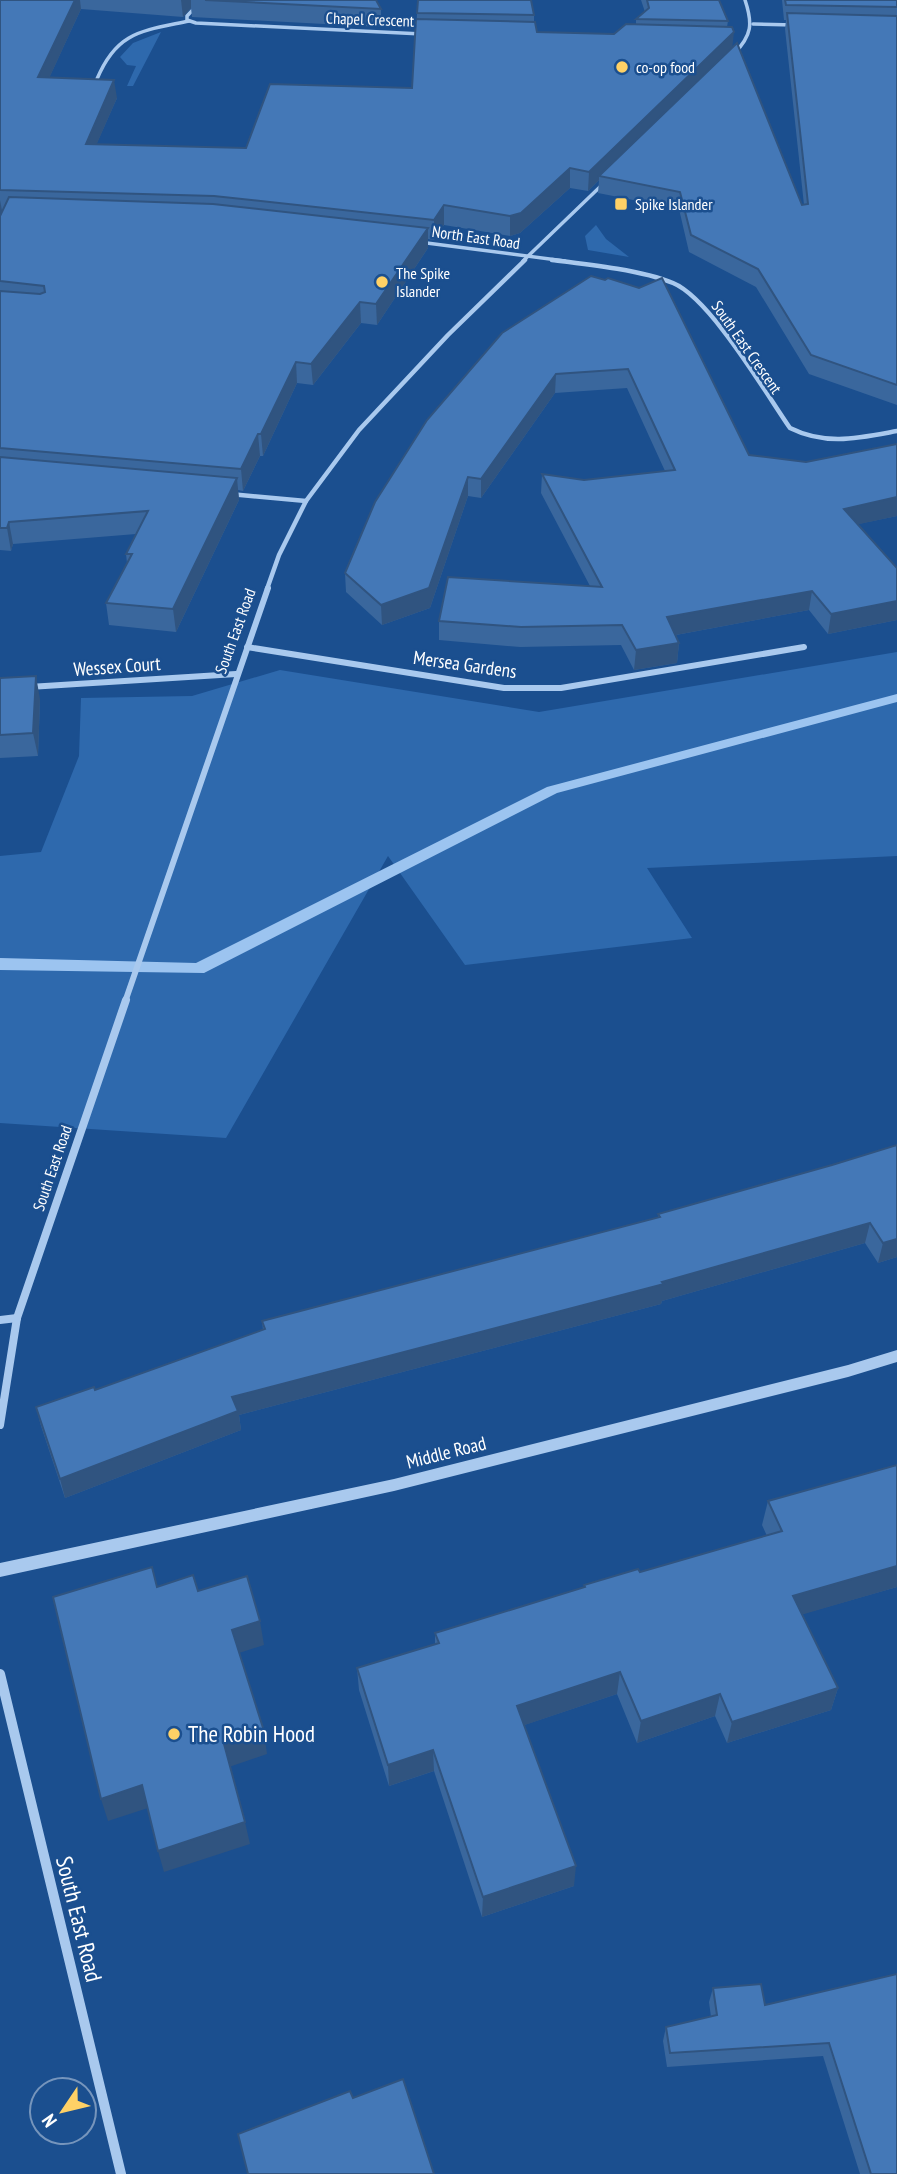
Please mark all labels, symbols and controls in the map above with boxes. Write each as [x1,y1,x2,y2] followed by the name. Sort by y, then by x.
[325,7,415,31] street label: Chapel Crescent
[636,57,695,77] place label: co-op food
[614,59,630,75] marker: co-op food
[635,194,713,214] place label: Spike Islander
[613,196,629,212] marker: Spike Islander
[431,221,521,253] street label: North East Road
[396,263,450,301] place label: The Spike Islander
[374,274,390,290] marker: The Spike Islander
[708,297,787,398] street label: South East Crescent
[210,586,260,676] street label: South East Road
[412,645,518,683] street label: Mersea Gardens
[73,651,162,681] street label: Wessex Court
[28,1122,76,1213] street label: South East Road
[404,1431,488,1473] street label: Middle Road
[188,1719,315,1748] place label: The Robin Hood
[166,1726,182,1742] marker: The Robin Hood
[50,1853,109,1985] street label: South East Road
[28,2076,98,2146] north arrow
[36,2110,62,2132] text: N

